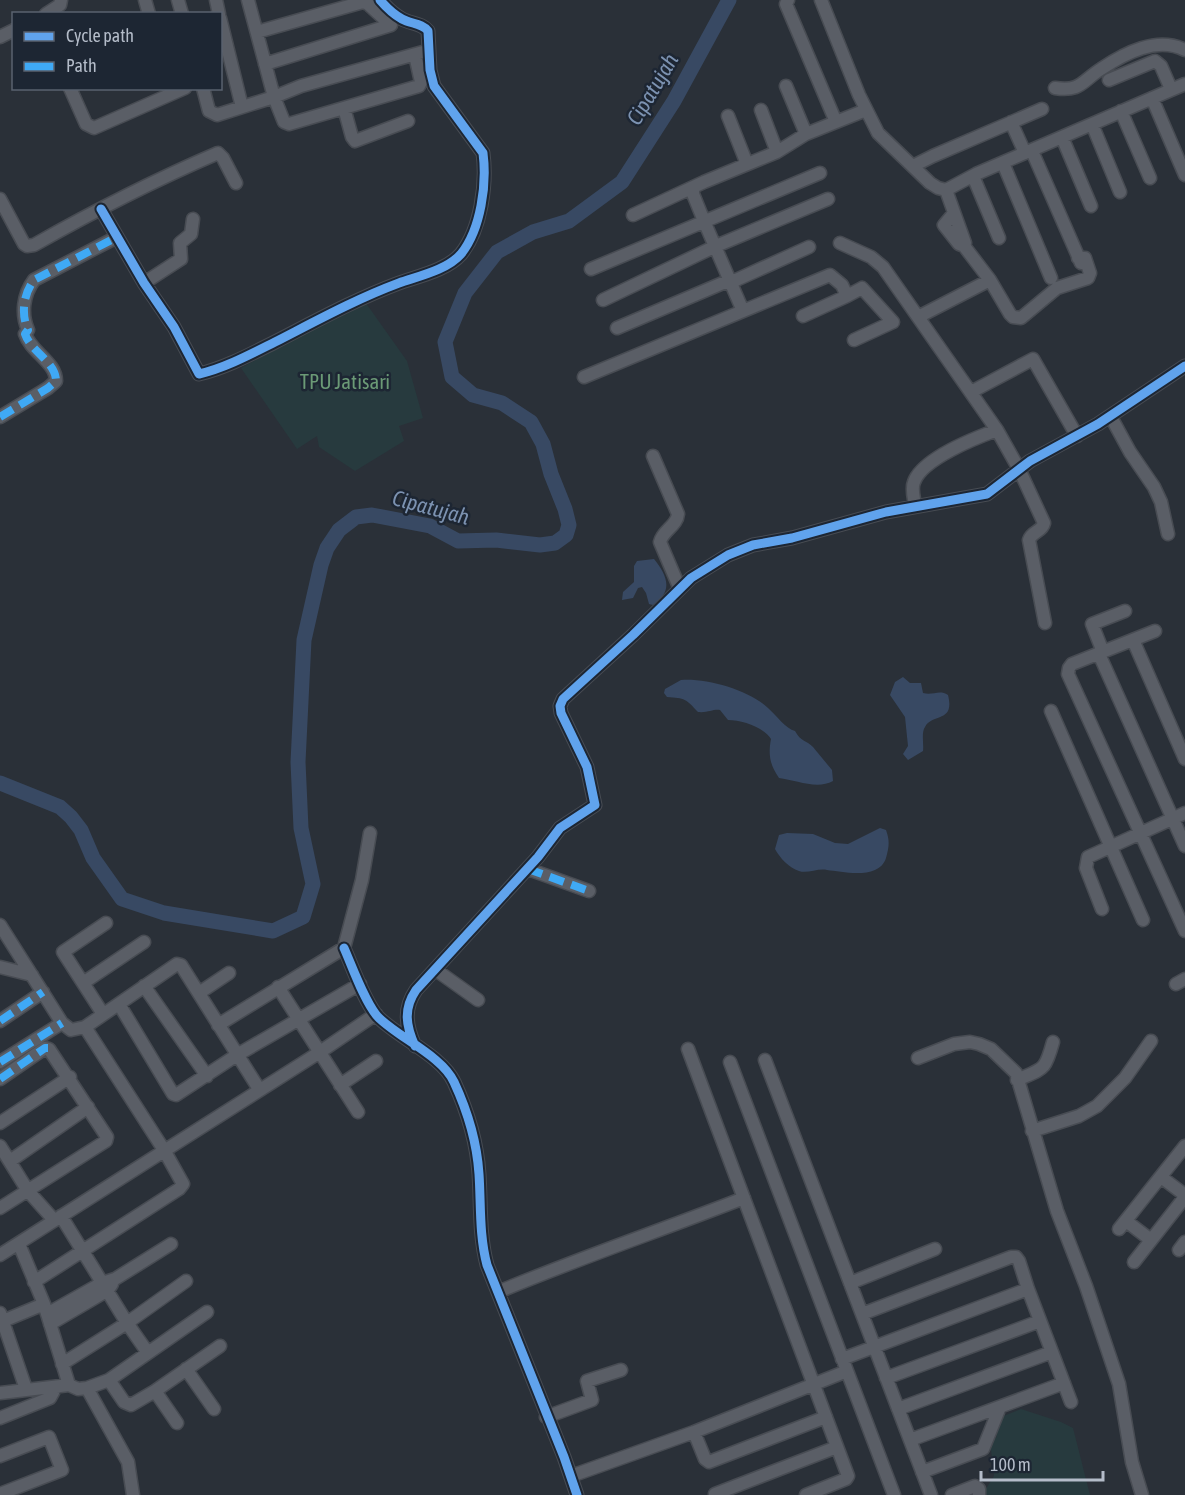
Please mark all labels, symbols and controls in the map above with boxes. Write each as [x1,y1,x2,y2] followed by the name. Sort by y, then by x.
[12,12,222,90] legend
[66,25,134,46] text: Cycle path
[621,48,684,129] water label: Cipatujah
[66,55,97,76] text: Path
[300,369,390,393] park label: TPU Jatisari
[390,484,473,530] water label: Cipatujah
[981,1444,1102,1482] scale bar
[990,1454,1031,1475] text: 100 m

